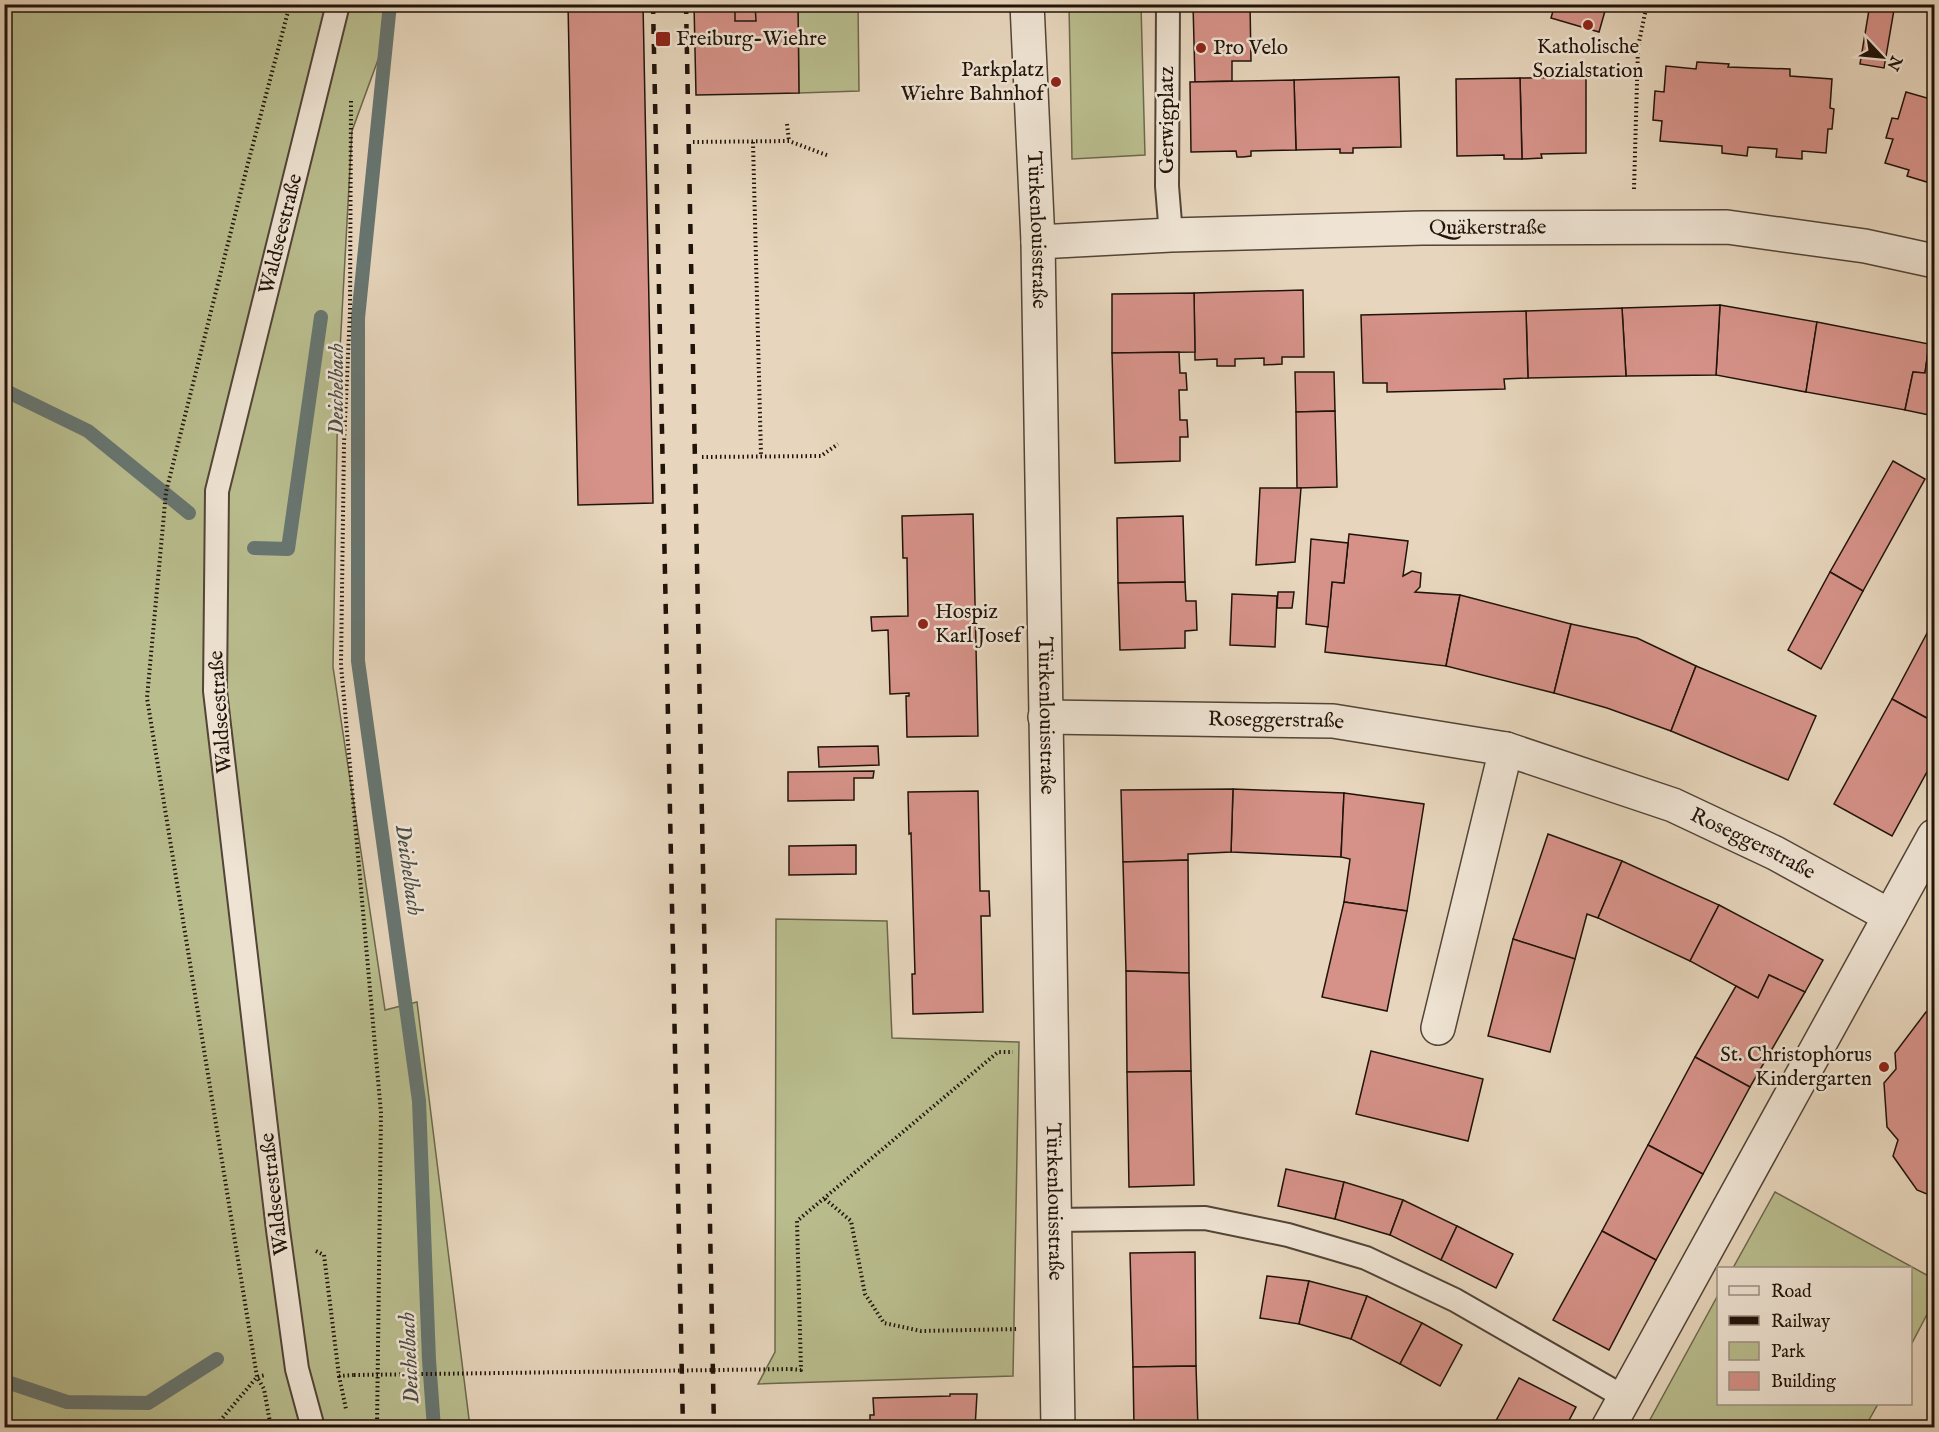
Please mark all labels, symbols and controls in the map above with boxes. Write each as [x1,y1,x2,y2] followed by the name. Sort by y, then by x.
[1581,18,1595,32] marker: Katholische Sozialstation
[676,26,827,53] place label: Freiburg-Wiehre
[1852,27,1912,87] north arrow
[654,30,672,48] marker: Freiburg-Wiehre
[1532,34,1644,85] place label: Katholische Sozialstation
[1213,35,1288,62] place label: Pro Velo
[1194,41,1208,55] marker: Pro Velo
[1882,51,1906,73] text: N
[900,57,1047,108] place label: Parkplatz Wiehre Bahnhof
[1154,66,1181,174] street label: Gerwigplatz
[1049,75,1063,89] marker: Parkplatz Wiehre Bahnhof
[1020,150,1053,309] street label: Türkenlouisstraße
[253,171,309,297] street label: Waldseestraße
[1429,214,1547,241] street label: Quäkerstraße
[323,343,351,435] water label: Deichelbach
[935,599,1025,650] place label: Hospiz Karl Josef
[916,617,930,631] marker: Hospiz Karl Josef
[1031,636,1061,795] street label: Türkenlouisstraße
[203,649,239,774] street label: Waldseestraße
[1208,706,1346,736] street label: Roseggerstraße
[1686,801,1820,886] street label: Roseggerstraße
[388,823,428,917] water label: Deichelbach
[1720,1042,1872,1093] place label: St. Christophorus Kindergarten
[1877,1060,1891,1074] marker: St. Christophorus Kindergarten
[1039,1122,1069,1281] street label: Türkenlouisstraße
[254,1131,296,1257] street label: Waldseestraße
[1717,1267,1912,1405] legend
[1771,1281,1812,1304] text: Road
[394,1311,426,1405] water label: Deichelbach
[1771,1311,1830,1334] text: Railway
[1771,1341,1806,1364] text: Park
[1771,1371,1836,1394] text: Building

